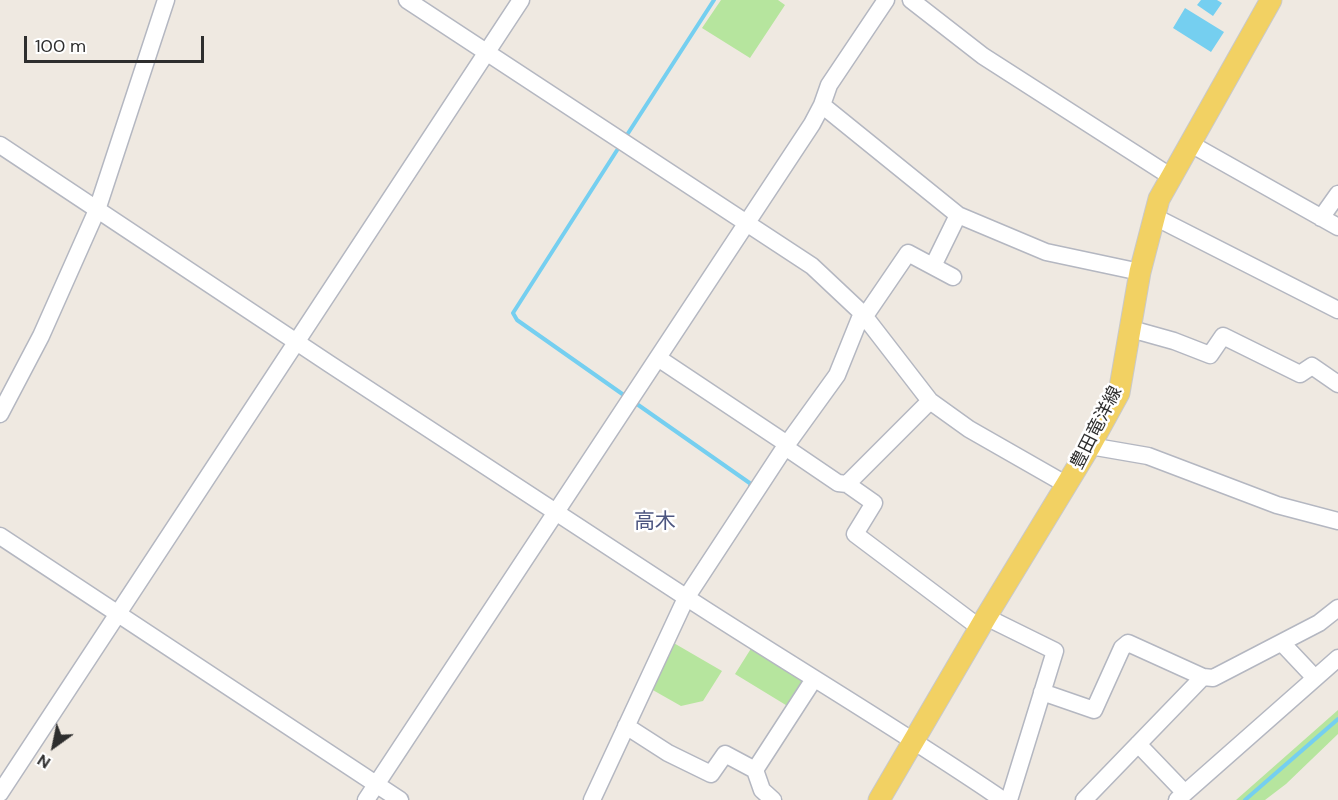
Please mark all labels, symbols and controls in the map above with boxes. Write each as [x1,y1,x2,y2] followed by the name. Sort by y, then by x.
[27,24,207,62] scale bar
[35,34,86,58] text: 100 m
[1067,383,1127,473] street label: 豊田竜洋線
[634,509,676,535] district label: 高木
[24,716,84,776] north arrow
[33,750,55,774] text: N

